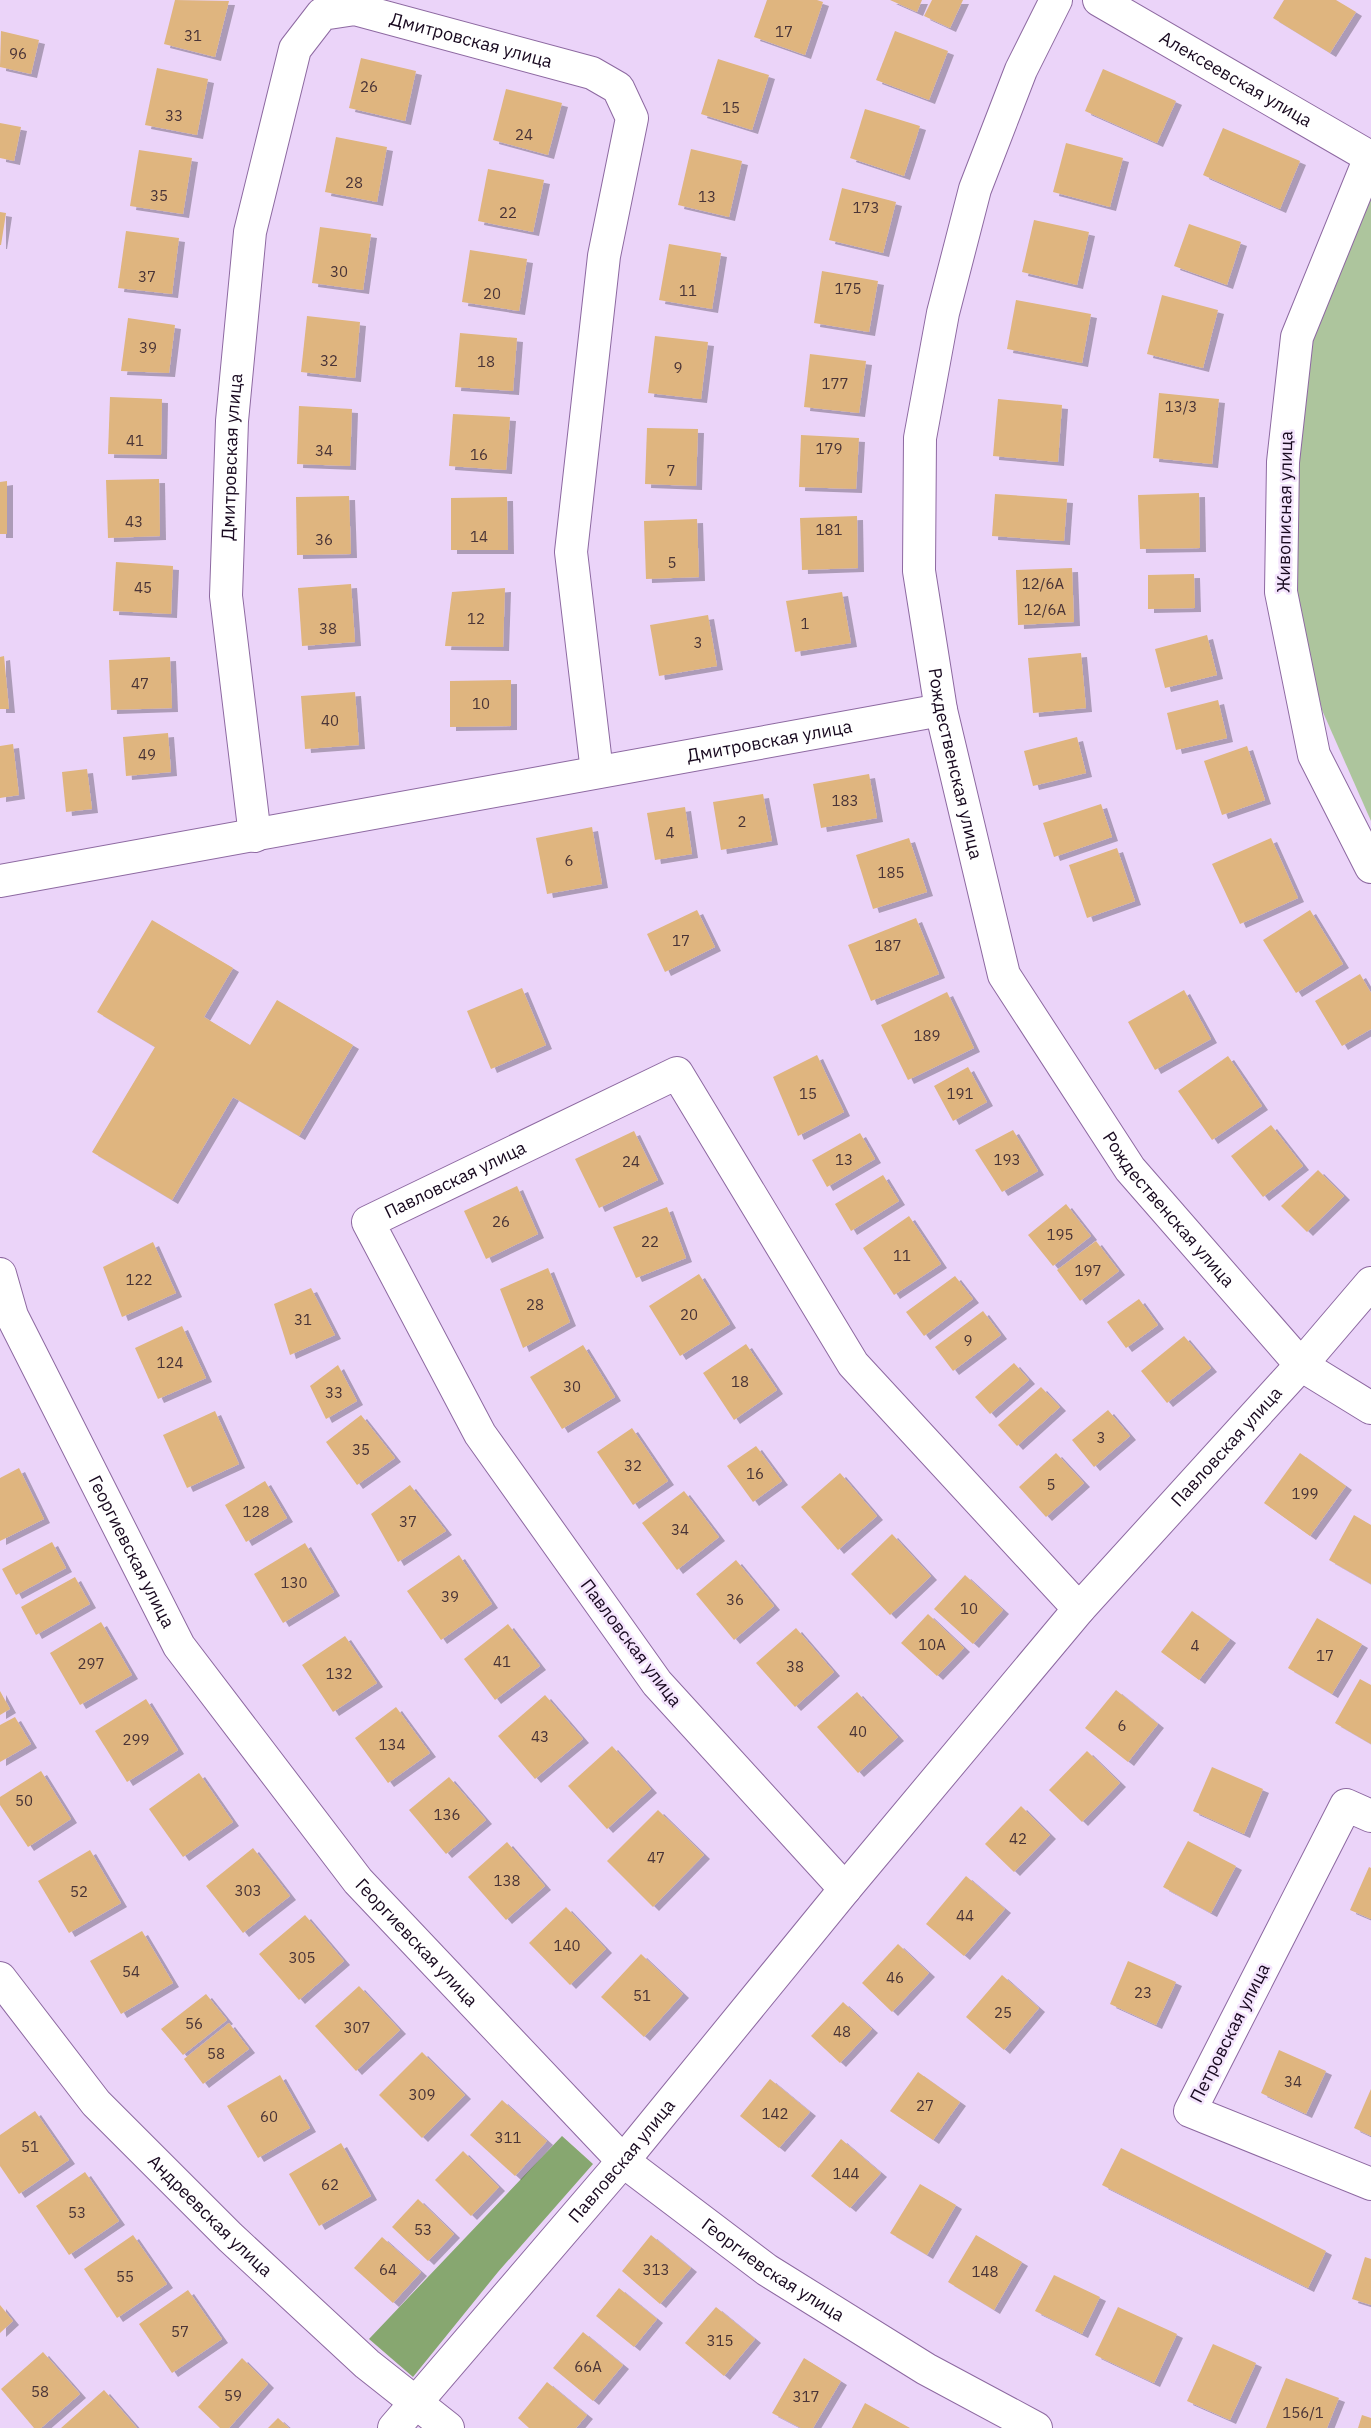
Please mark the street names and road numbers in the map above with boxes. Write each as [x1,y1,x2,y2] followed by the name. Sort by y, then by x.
[387,7,555,73] street label: Дмитровская улица
[1156,26,1317,132] street label: Алексеевская улица
[216,372,248,541] street label: Дмитровская улица
[1272,430,1297,593] street label: Живописная улица
[923,666,988,862] street label: Рождественская улица
[685,714,854,767] street label: Дмитровская улица
[1098,1127,1240,1292] street label: Рождественская улица
[380,1135,530,1223] street label: Павловская улица
[1166,1381,1287,1511] street label: Павловская улица
[84,1471,180,1632] street label: Георгиевская улица
[576,1574,687,1712] street label: Павловская улица
[351,1873,483,2012] street label: Георгиевская улица
[1185,1959,1275,2106] street label: Петровская улица
[563,2094,680,2227] street label: Павловская улица
[143,2149,278,2282] street label: Андреевская улица
[697,2213,849,2327] street label: Георгиевская улица

